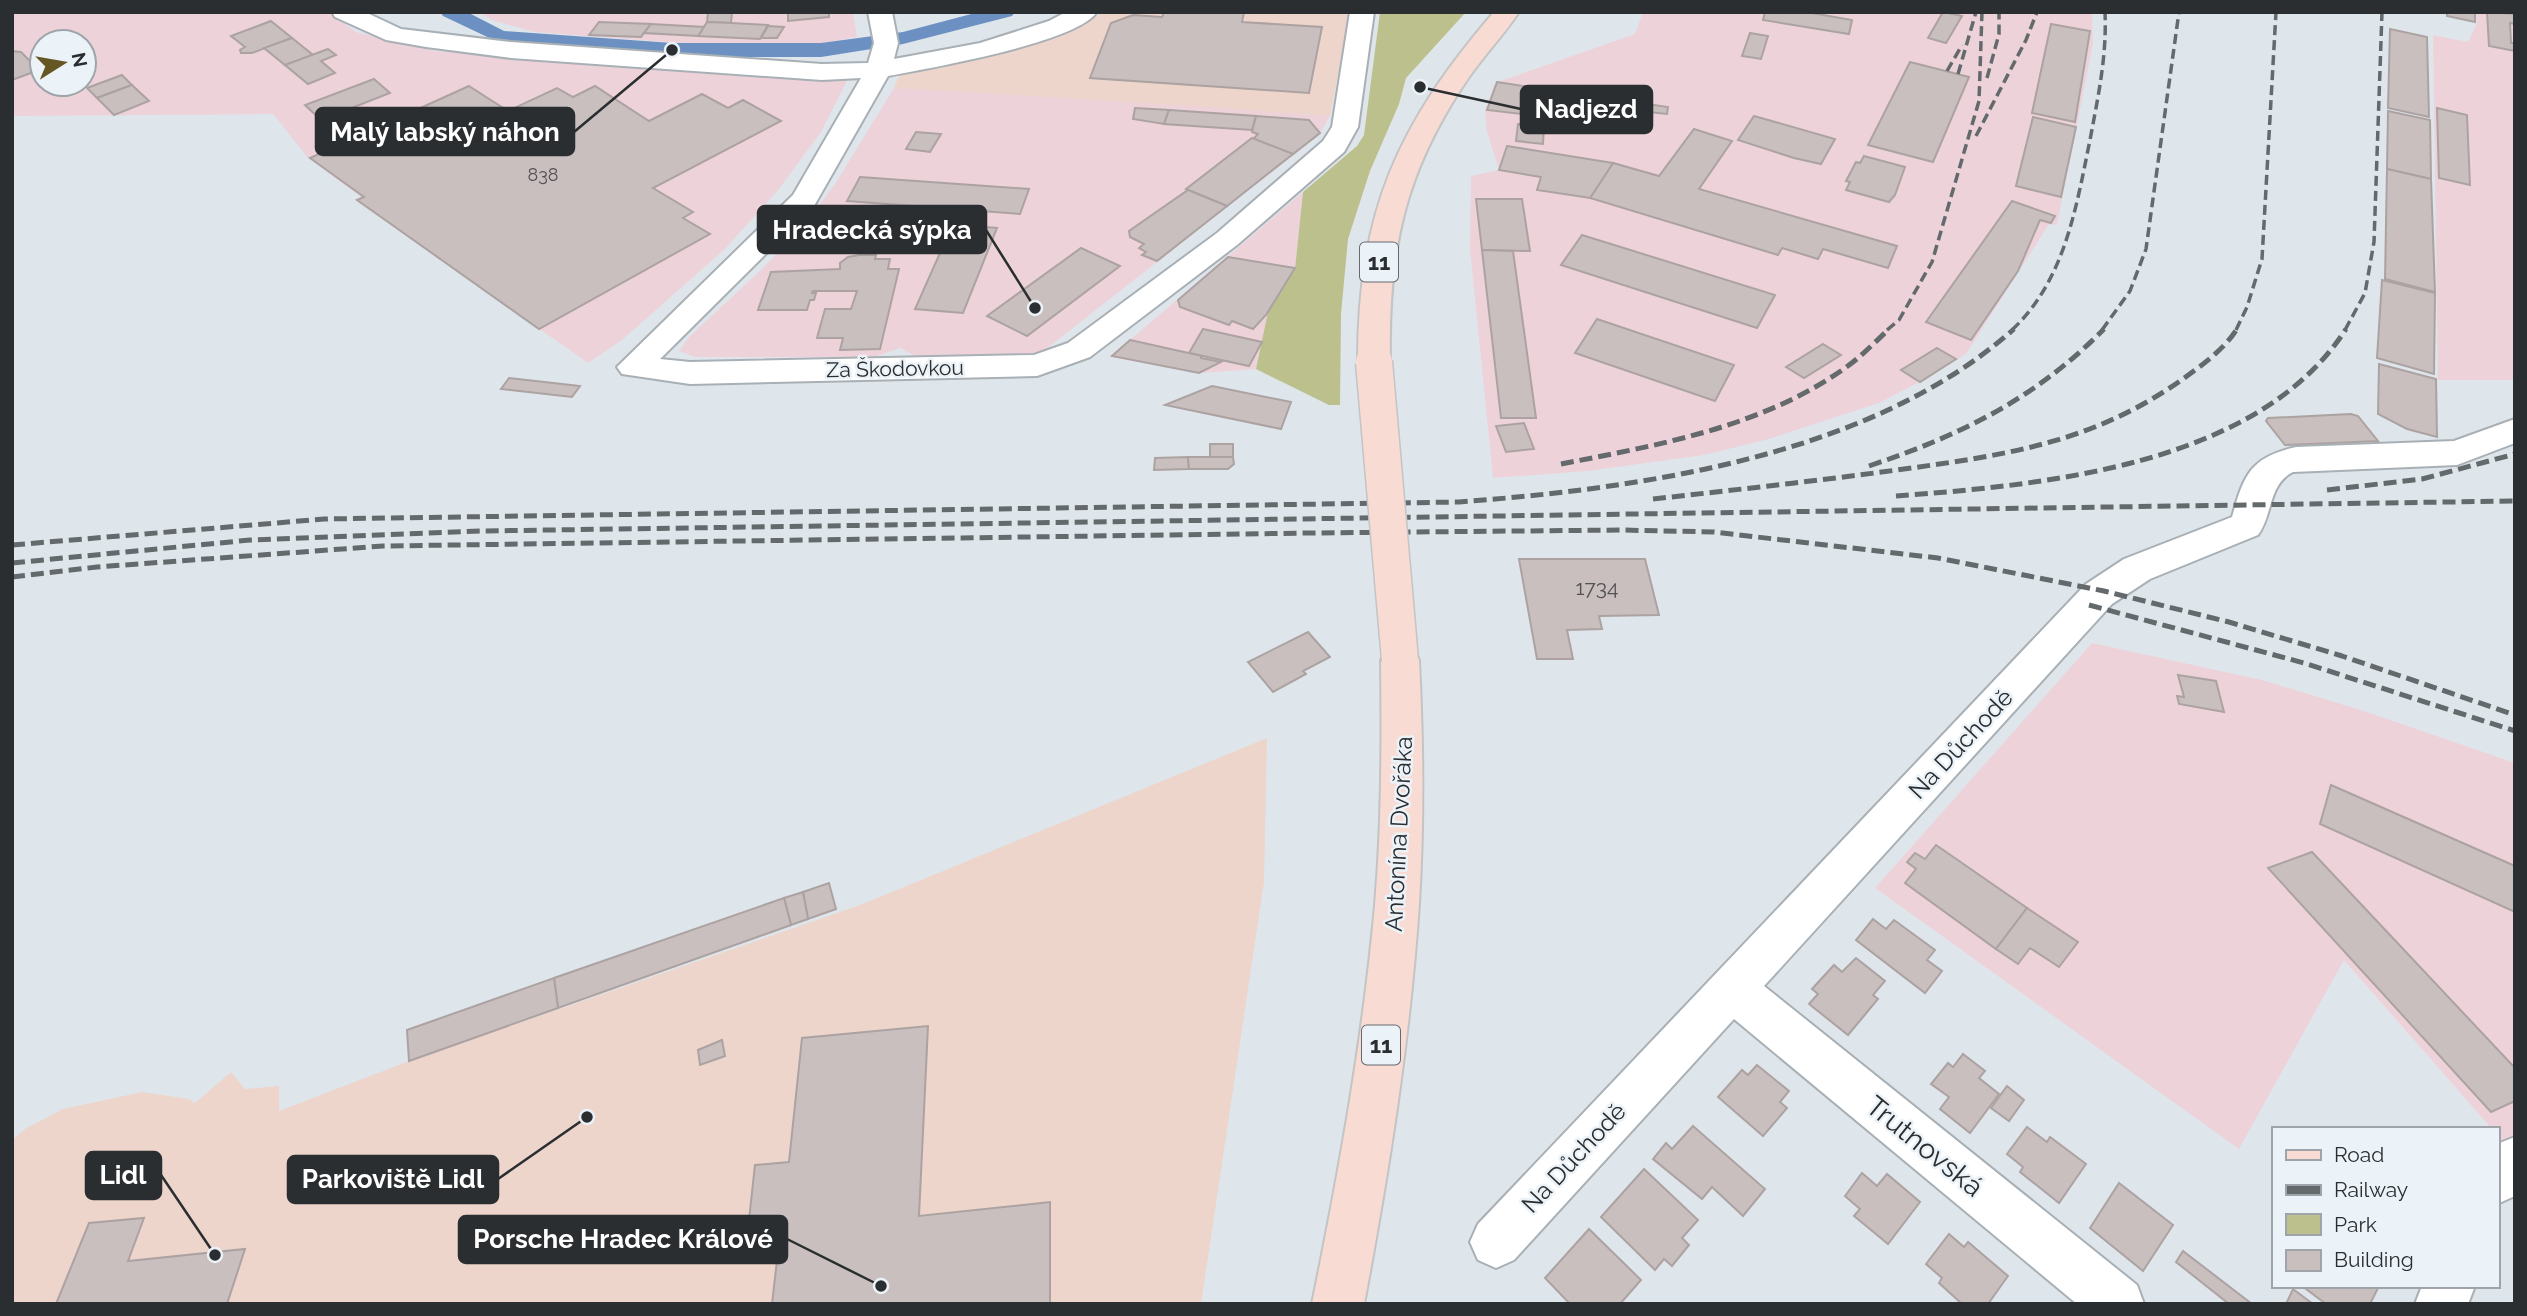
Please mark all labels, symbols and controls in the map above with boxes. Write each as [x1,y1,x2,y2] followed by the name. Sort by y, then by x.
[28,28,98,98] north arrow
[68,51,92,69] text: N
[1521,86,1652,133] callout: Nadjezd
[1535,94,1637,124] text: Nadjezd
[316,108,574,155] callout: Malý labský náhon
[330,117,560,147] text: Malý labský náhon
[528,164,558,185] house number: 838
[758,206,986,253] callout: Hradecká sýpka
[772,215,972,245] text: Hradecká sýpka
[1360,243,1398,282] road number: 11
[826,355,964,382] street label: Za Škodovkou
[1576,575,1618,600] house number: 1734
[1902,683,2019,805] street label: Na Důchodě
[1379,736,1418,932] street label: Antonína Dvořáka
[1362,1026,1400,1064] road number: 11
[1860,1089,1990,1204] street label: Trutnovská
[1515,1097,1632,1219] street label: Na Důchodě
[2272,1127,2499,1288] legend
[2334,1142,2384,1167] text: Road
[86,1152,161,1199] callout: Lidl
[288,1156,498,1203] callout: Parkoviště Lidl
[100,1160,147,1190] text: Lidl
[302,1164,485,1194] text: Parkoviště Lidl
[2334,1177,2408,1202] text: Railway
[2334,1212,2377,1237] text: Park
[459,1216,787,1263] callout: Porsche Hradec Králové
[473,1224,773,1254] text: Porsche Hradec Králové
[2334,1247,2414,1272] text: Building

